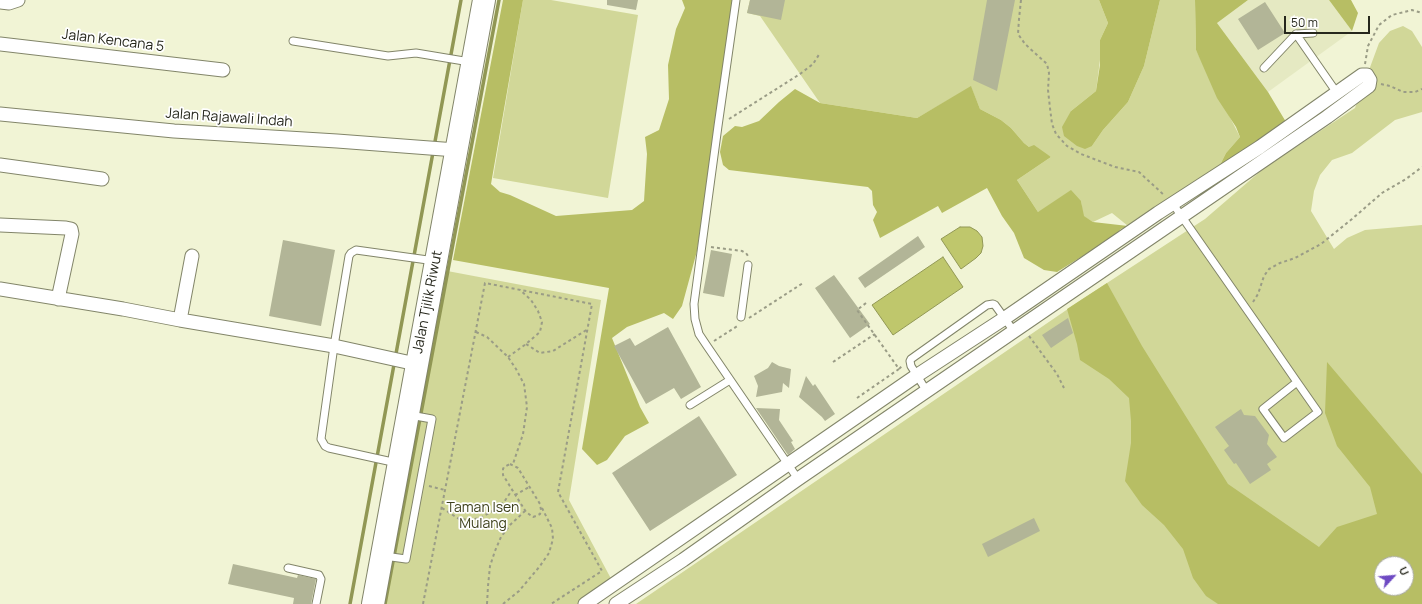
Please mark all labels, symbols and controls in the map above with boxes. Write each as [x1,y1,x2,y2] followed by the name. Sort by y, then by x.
[1286,8,1372,34] scale bar
[1291,14,1318,31] text: 50 m
[61,26,165,56] street label: Jalan Kencana 5
[165,105,293,131] street label: Jalan Rajawali Indah
[410,249,446,355] street label: Jalan Tjilik Riwut
[447,500,519,532] park label: Taman Isen Mulang
[1374,556,1414,596] north arrow
[1396,564,1413,578] text: U

